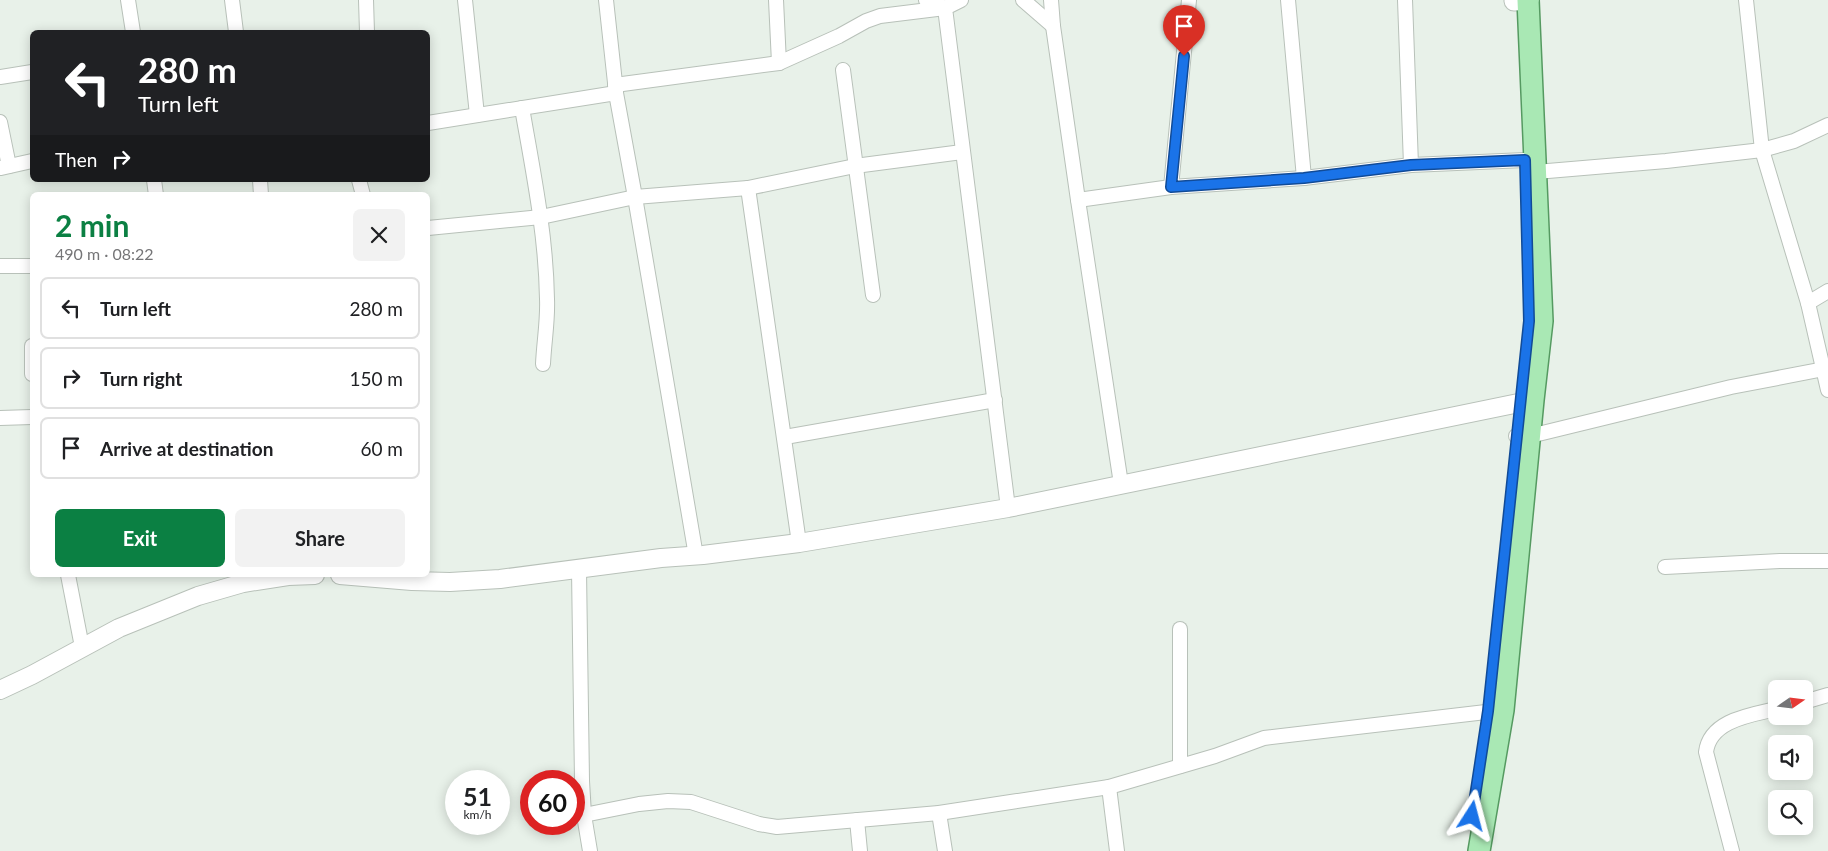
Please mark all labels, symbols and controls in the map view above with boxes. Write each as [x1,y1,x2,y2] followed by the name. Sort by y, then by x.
[1163,5,1205,56] pin
[1170,12,1198,40] icon: arrive
[138,48,237,90] text: 280 m
[55,50,120,115] icon: left
[138,90,219,117] text: Turn left
[107,145,135,173] icon: right
[55,148,97,171] text: Then
[55,207,129,243] text: 2 min
[353,209,405,261] button: close
[55,244,154,263] text: 490 m · 08:22
[57,294,85,322] icon: left
[100,297,171,320] text: Turn left
[349,297,403,320] text: 280 m
[57,364,85,392] icon: right
[100,367,182,390] text: Turn right
[349,367,403,390] text: 150 m
[57,434,85,462] icon: arrive
[100,437,273,460] text: Arrive at destination
[360,437,403,460] text: 60 m
[55,509,225,567] button: Exit
[235,509,405,567] button: Share
[1768,680,1812,725] north arrow
[1768,680,1813,835] map controls
[1768,735,1813,780] button: sound
[520,770,585,835] speed limit sign: 60
[463,781,492,811] text: 51
[1445,789,1497,841] position arrow
[1768,790,1813,835] button: search
[463,807,492,822] text: km/h

